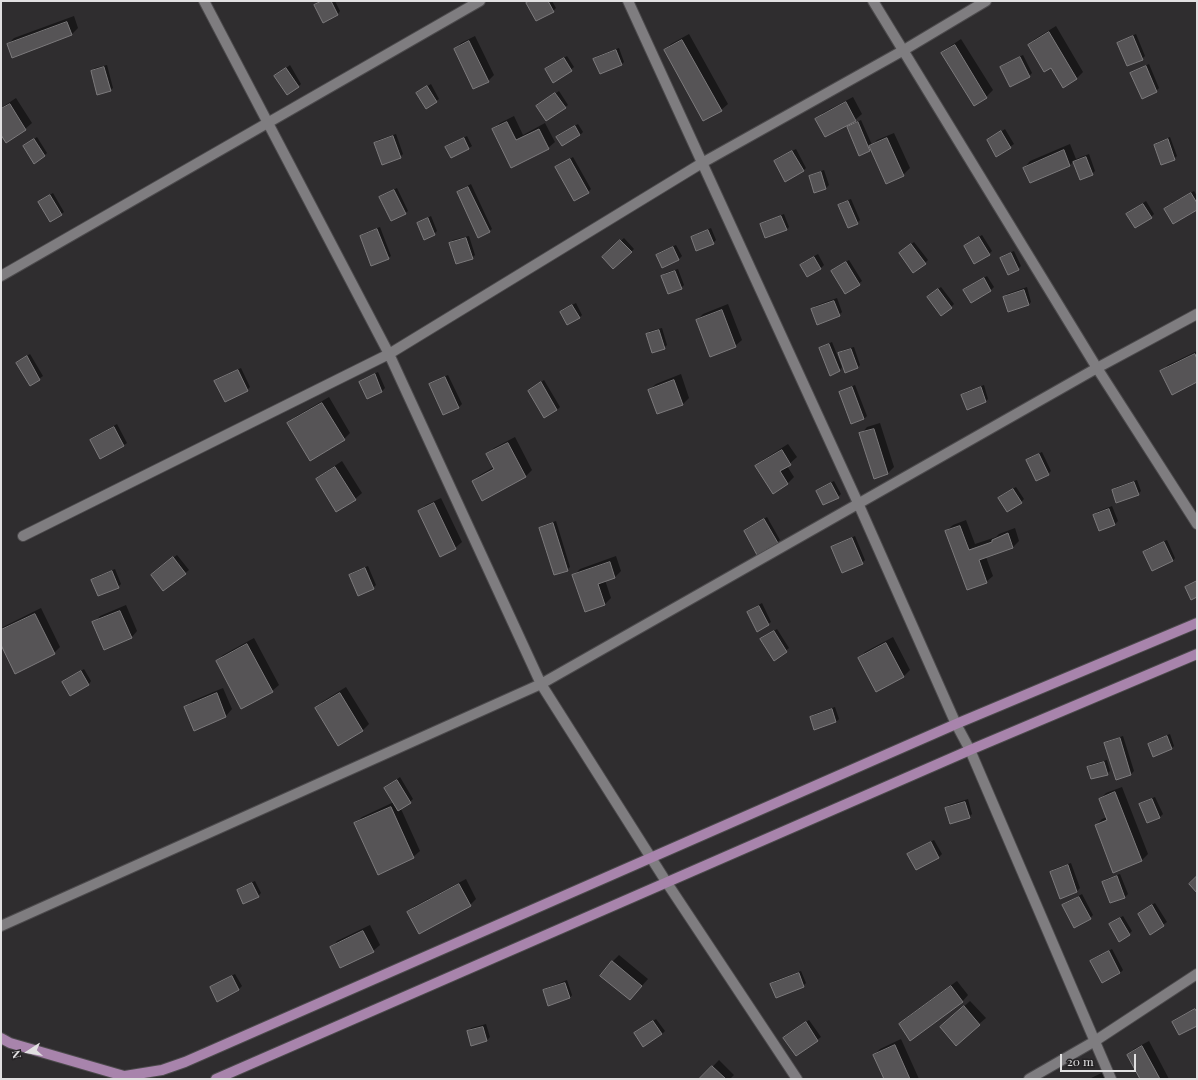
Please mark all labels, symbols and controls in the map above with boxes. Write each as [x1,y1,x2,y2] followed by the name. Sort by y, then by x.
[8,1032,48,1072] north arrow
[1062,1046,1138,1072] scale bar
[8,1049,24,1060] text: N
[1067,1053,1094,1069] text: 20 m

